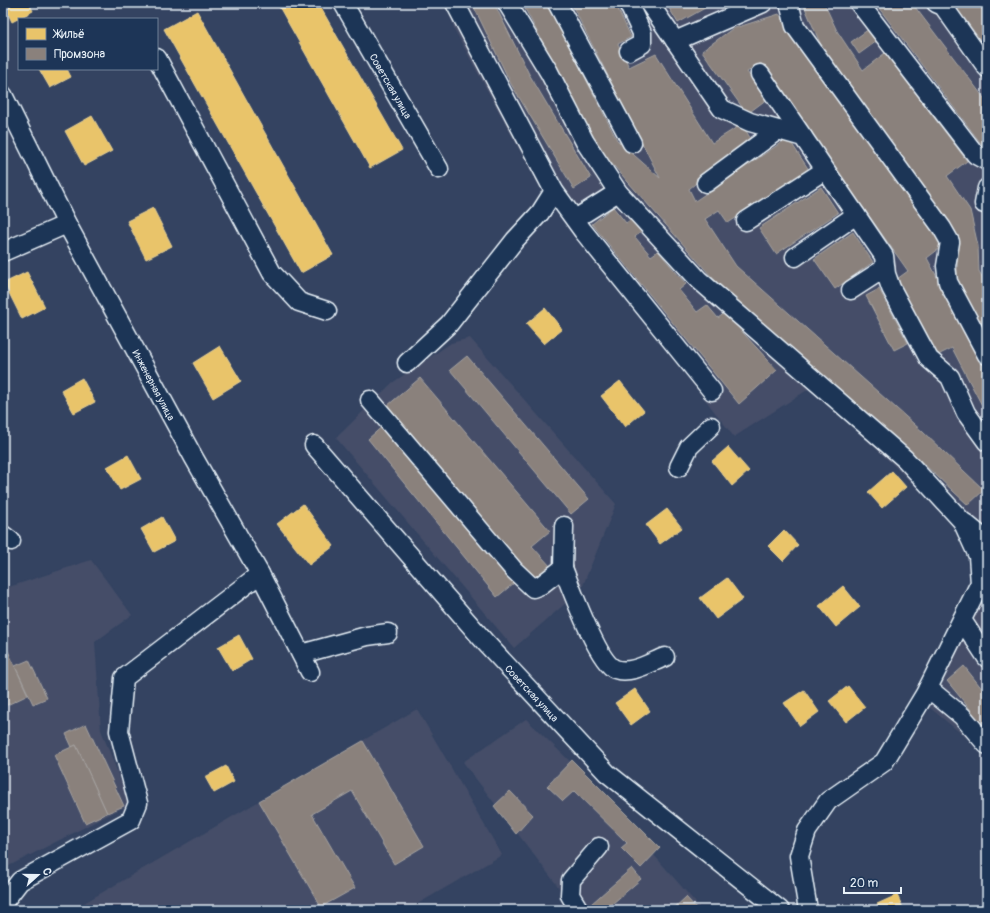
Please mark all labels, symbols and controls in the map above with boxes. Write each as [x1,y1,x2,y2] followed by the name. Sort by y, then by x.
[18,18,158,70] legend
[52,27,85,42] text: Жильё
[54,47,105,62] text: Промзона
[367,52,414,121] street label: Советская улица
[129,348,177,423] street label: Инженерная улица
[502,663,561,725] street label: Советская улица
[18,855,58,895] north arrow
[40,866,54,877] text: С
[844,869,901,895] scale bar
[850,876,879,891] text: 20 m

